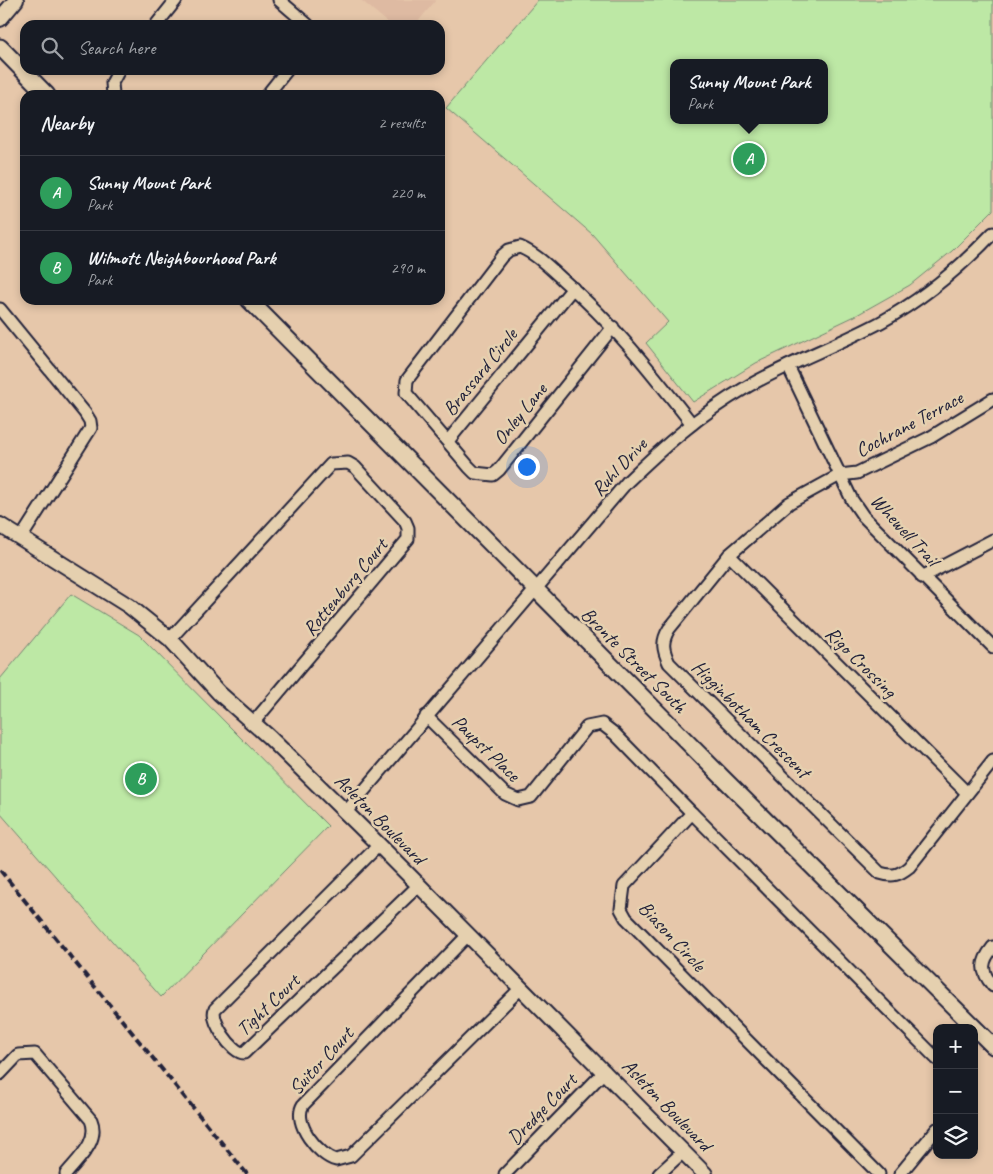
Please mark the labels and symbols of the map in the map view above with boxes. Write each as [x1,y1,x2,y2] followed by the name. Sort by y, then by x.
[733,140,765,178] pin: A
[437,322,524,421] street label: Brassard Circle
[487,377,553,450] street label: Onley Lane
[851,385,968,463] street label: Cochrane Terrace
[586,432,653,501] street label: Ruhl Drive
[514,454,540,480] your location
[865,489,947,574] street label: Whewell Trail
[297,531,394,641] street label: Rottenburg Court
[576,602,693,719] street label: Bronte Street South
[820,621,903,704] street label: Rigo Crossing
[686,654,818,786] street label: Higginbotham Crescent
[447,709,527,788] street label: Paupst Place
[125,760,157,798] pin: B
[329,768,433,872] street label: Asleton Boulevard
[633,895,712,978] street label: Biason Circle
[231,967,307,1041] street label: Tight Court
[283,1020,360,1100] street label: Suitor Court
[617,1054,719,1159] street label: Asleton Boulevard
[502,1066,584,1150] street label: Dredge Court

